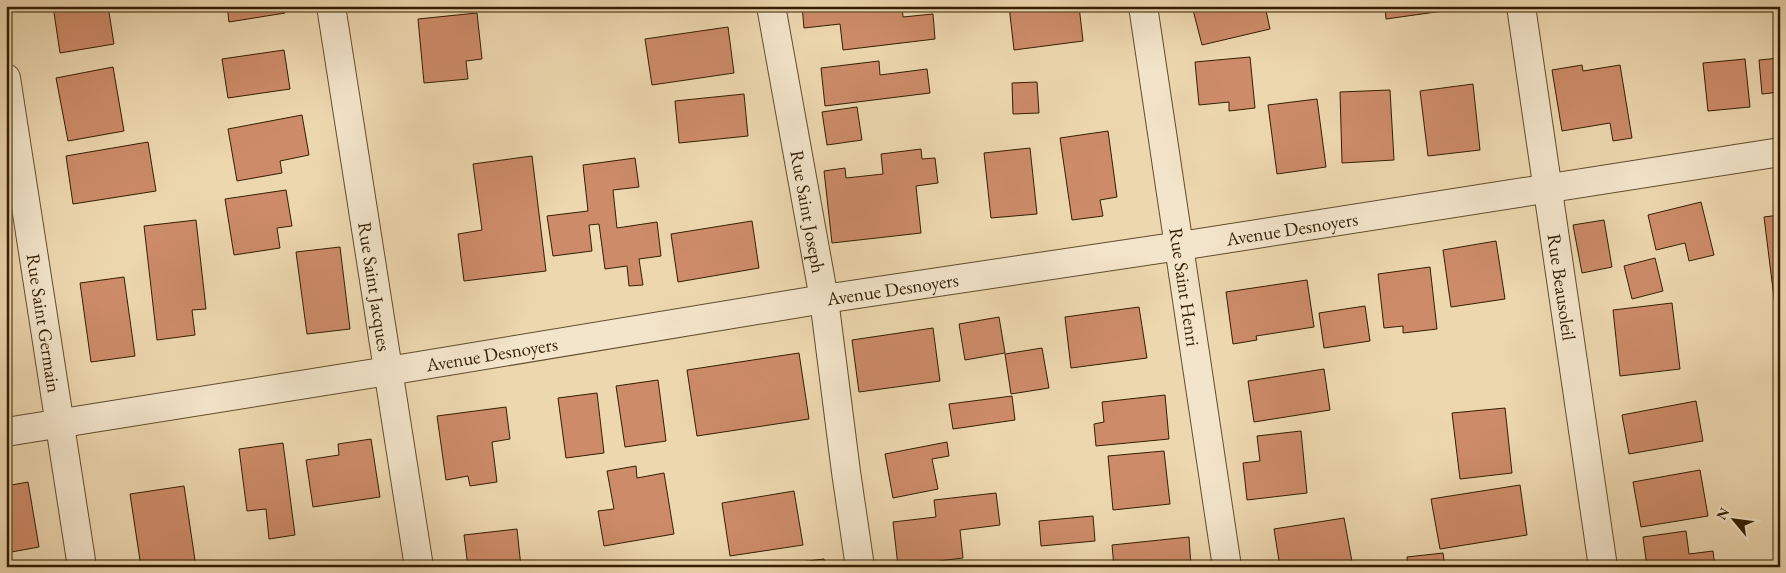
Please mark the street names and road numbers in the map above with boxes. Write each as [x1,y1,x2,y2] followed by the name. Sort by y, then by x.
[784,148,831,275] street label: Rue Saint Joseph
[1223,206,1360,252] street label: Avenue Desnoyers
[352,220,397,353] street label: Rue Saint Jacques
[1163,226,1206,348] street label: Rue Saint Henri
[1541,232,1582,342] street label: Rue Beausoleil
[20,252,67,394] street label: Rue Saint Germain
[824,267,960,312] street label: Avenue Desnoyers
[423,331,560,378] street label: Avenue Desnoyers

